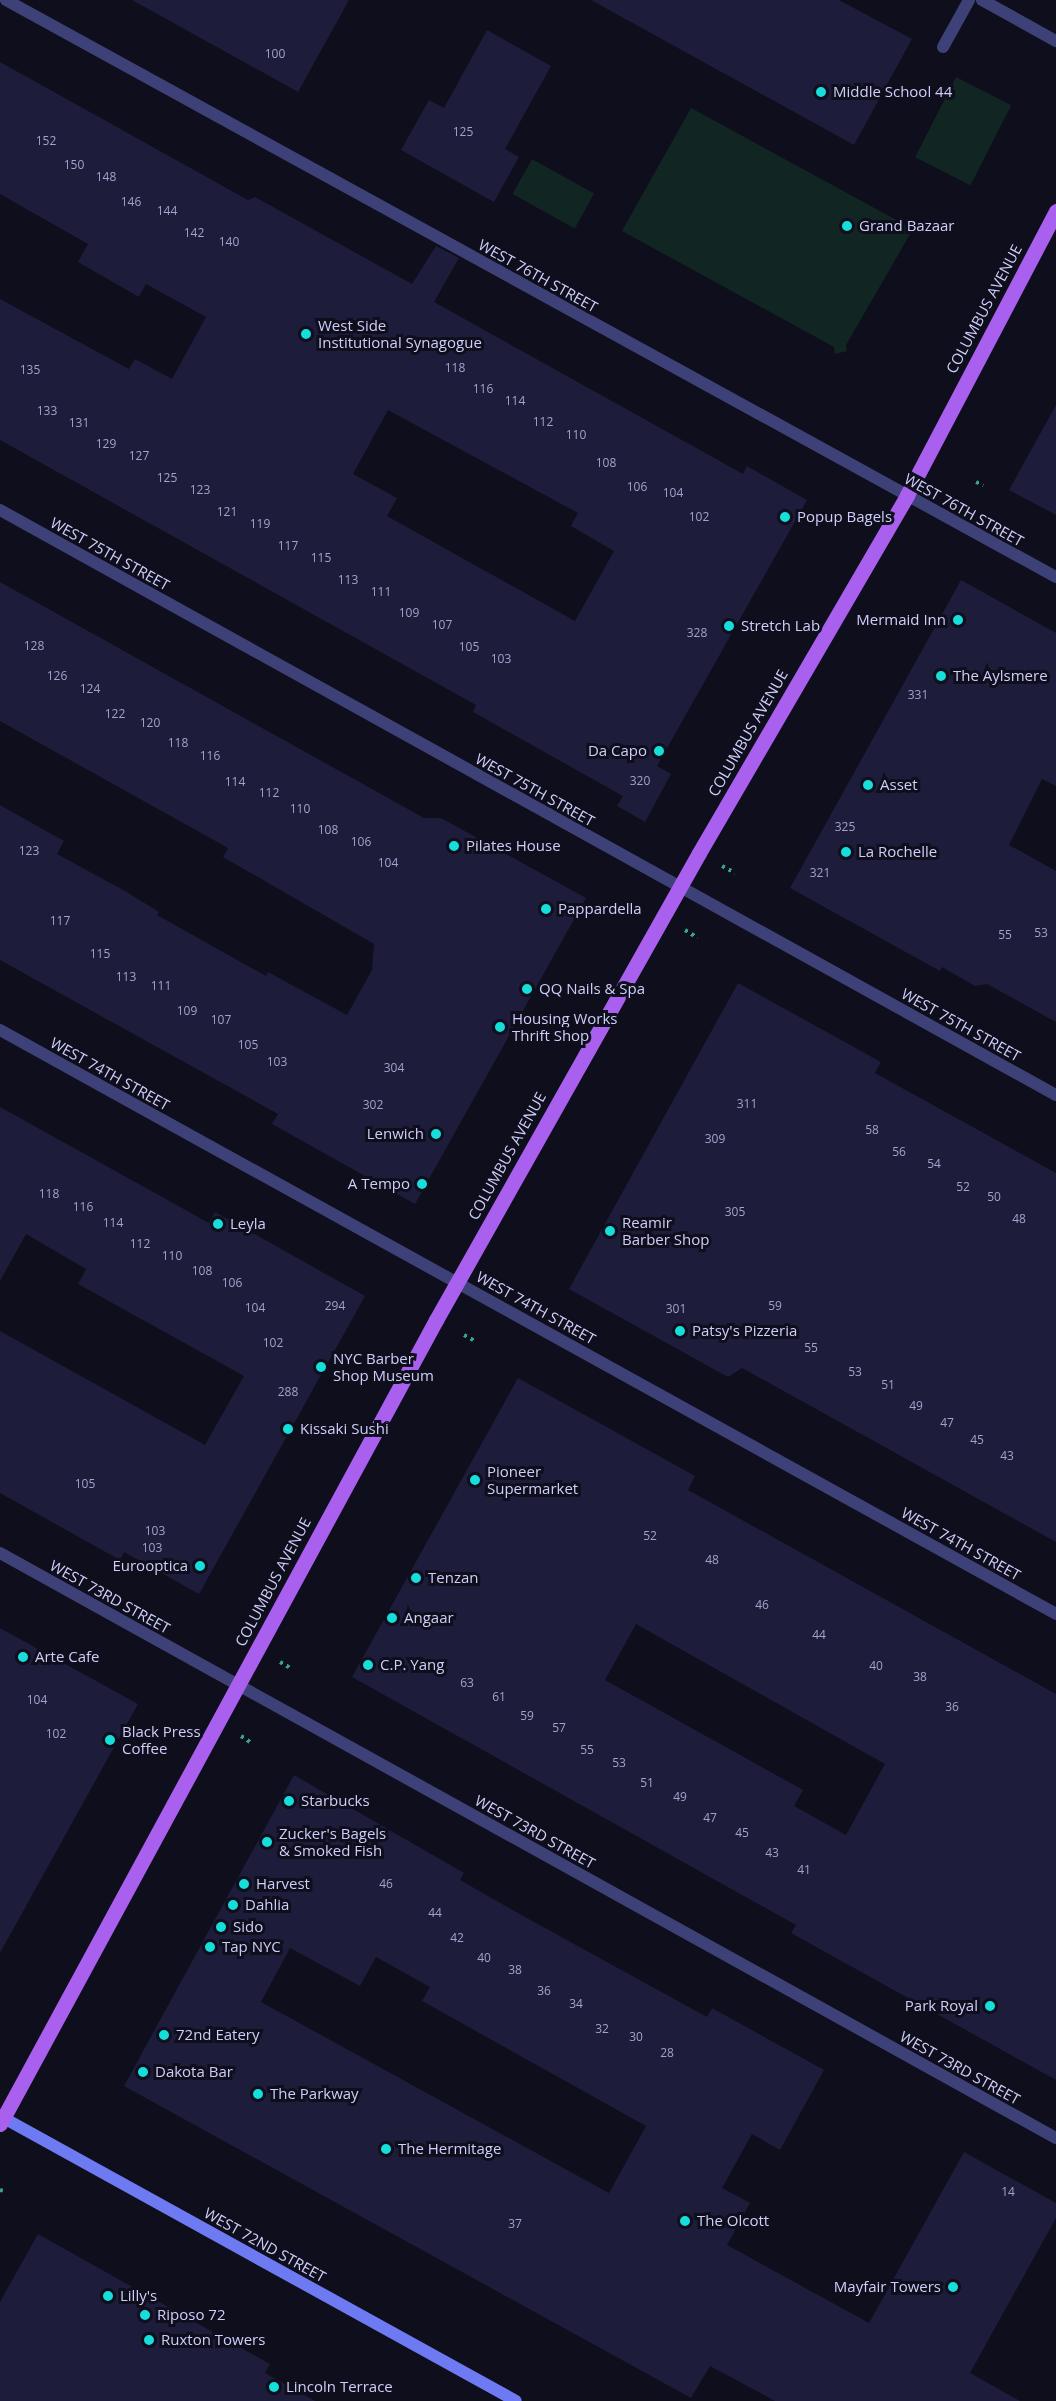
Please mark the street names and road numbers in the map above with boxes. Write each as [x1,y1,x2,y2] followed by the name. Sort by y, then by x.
[475,236,601,316] street label: WEST 76TH STREET
[942,241,1026,377] street label: COLUMBUS AVENUE
[901,470,1027,550] street label: WEST 76TH STREET
[47,514,173,594] street label: WEST 75TH STREET
[704,666,792,800] street label: COLUMBUS AVENUE
[472,750,598,830] street label: WEST 75TH STREET
[898,985,1024,1065] street label: WEST 75TH STREET
[47,1034,173,1114] street label: WEST 74TH STREET
[464,1089,550,1223] street label: COLUMBUS AVENUE
[473,1268,599,1348] street label: WEST 74TH STREET
[898,1504,1024,1584] street label: WEST 74TH STREET
[231,1514,315,1650] street label: COLUMBUS AVENUE
[47,1557,173,1637] street label: WEST 73RD STREET
[472,1792,598,1872] street label: WEST 73RD STREET
[897,2028,1023,2108] street label: WEST 73RD STREET
[201,2204,329,2286] street label: WEST 72ND STREET

